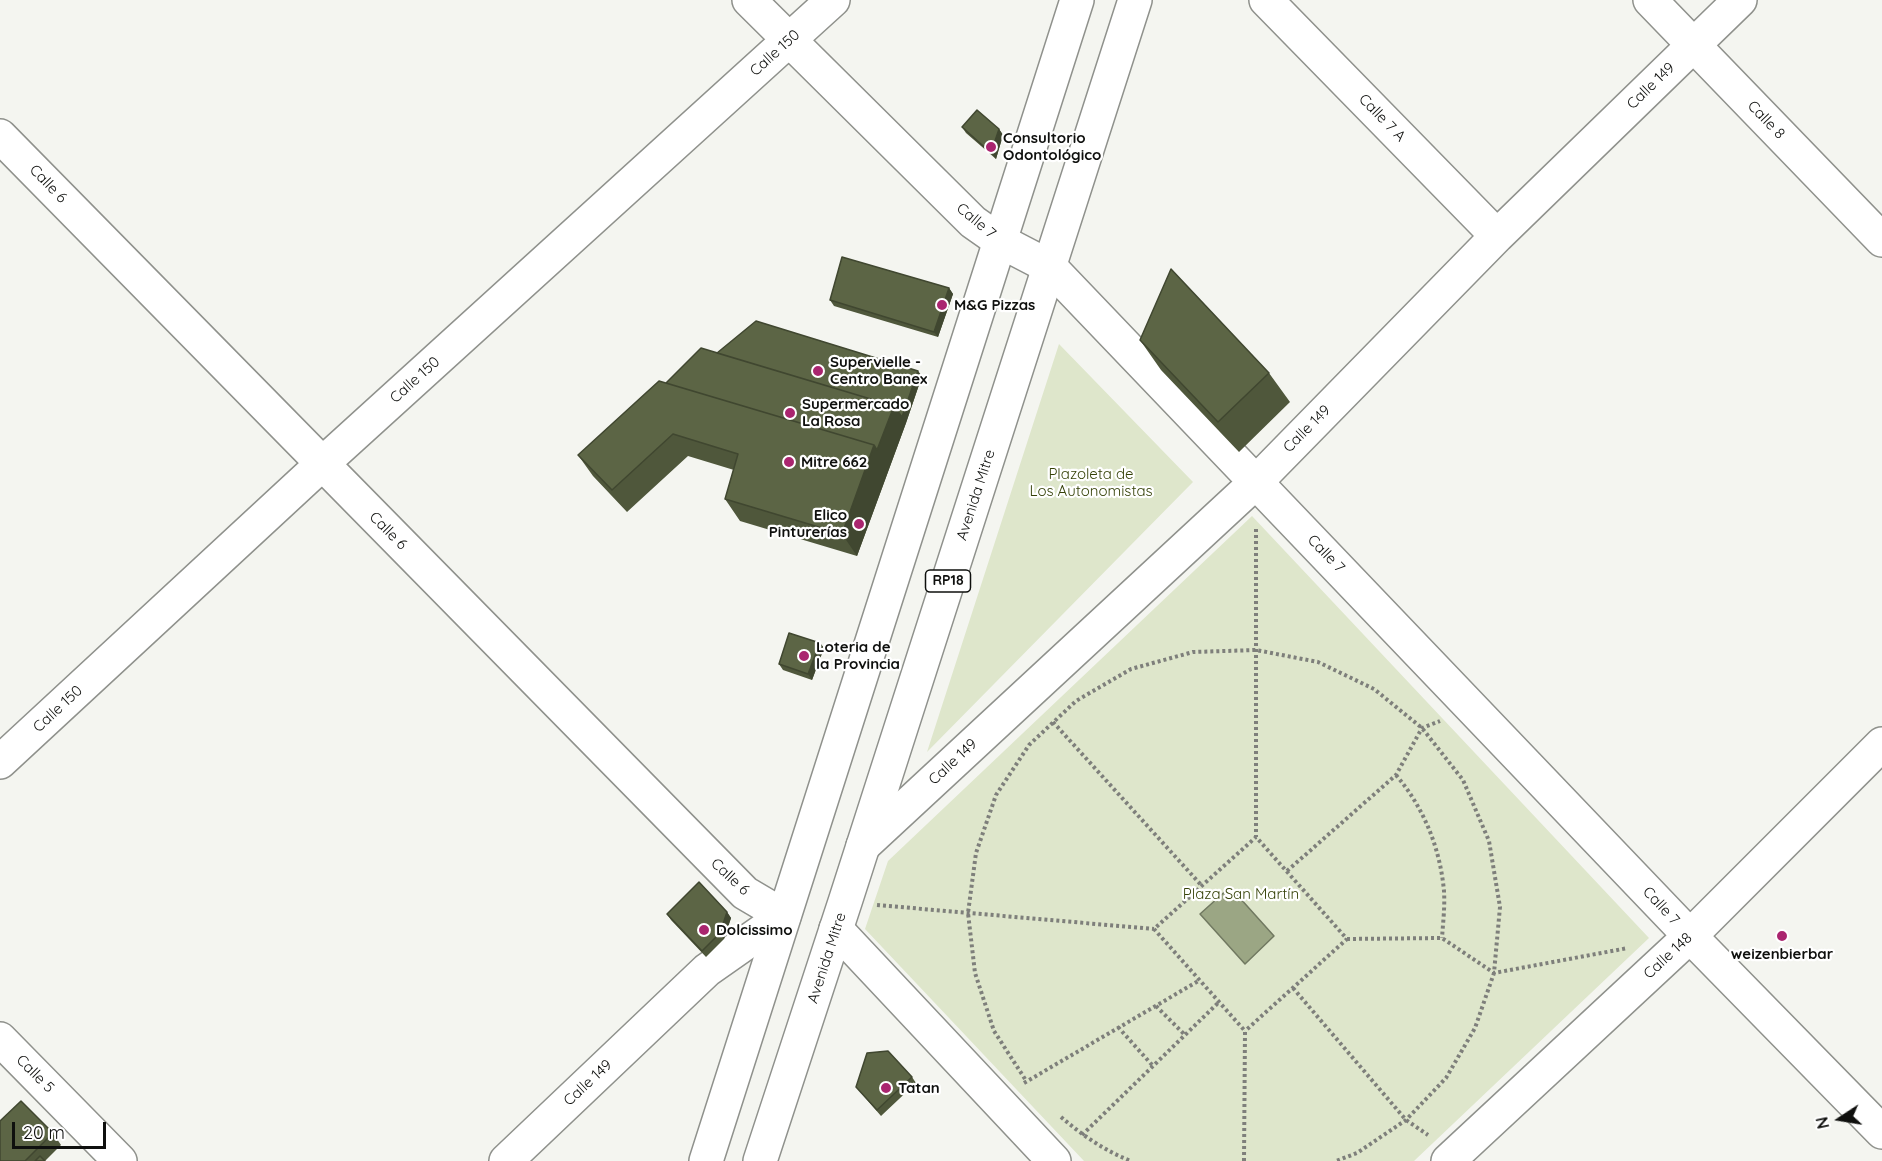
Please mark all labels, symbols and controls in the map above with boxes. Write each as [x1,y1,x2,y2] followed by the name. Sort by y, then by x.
[746,26,804,80] street label: Calle 150
[1623,59,1679,113] street label: Calle 149
[1355,90,1409,146] street label: Calle 7 A
[1743,97,1789,143] street label: Calle 8
[1003,129,1101,164] place label: Consultorio Odontológico
[984,140,998,154] marker: Consultorio Odontológico
[25,161,71,207] street label: Calle 6
[953,199,999,243] street label: Calle 7
[954,296,1035,314] place label: M&G Pizzas
[935,298,949,312] marker: M&G Pizzas
[386,353,444,407] street label: Calle 150
[830,353,927,388] place label: Supervielle - Centro Banex
[811,364,825,378] marker: Supervielle - Centro Banex
[802,395,909,430] place label: Supermercado La Rosa
[1280,402,1334,456] street label: Calle 149
[783,406,797,420] marker: Supermercado La Rosa
[953,447,999,543] street label: Avenida Mitre
[801,453,867,471] place label: Mitre 662
[782,455,796,469] marker: Mitre 662
[1029,465,1153,500] park label: Plazoleta de Los Autonomistas
[769,506,847,541] place label: Elico Pinturerías
[365,508,411,554] street label: Calle 6
[852,517,866,531] marker: Elico Pinturerías
[1304,531,1348,577] street label: Calle 7
[926,570,970,592] road number: RP18
[816,638,900,673] place label: Loteria de la Provincia
[797,649,811,663] marker: Loteria de la Provincia
[30,682,86,736] street label: Calle 150
[925,735,981,789] street label: Calle 149
[707,855,753,899] street label: Calle 6
[1639,883,1683,929] street label: Calle 7
[1183,885,1299,903] park label: Plaza San Martín
[804,910,850,1006] street label: Avenida Mitre
[716,921,793,939] place label: Dolcissimo
[697,923,711,937] marker: Dolcissimo
[1640,929,1696,983] street label: Calle 148
[1775,929,1789,943] marker: weizenbierbar
[1731,945,1833,963] place label: weizenbierbar
[12,1051,58,1097] street label: Calle 5
[560,1056,616,1110] street label: Calle 149
[898,1079,940,1097] place label: Tatan
[879,1081,893,1095] marker: Tatan
[1810,1089,1870,1149] north arrow
[15,1110,110,1148] scale bar
[1811,1115,1833,1131] text: N
[23,1121,65,1144] text: 20 m

